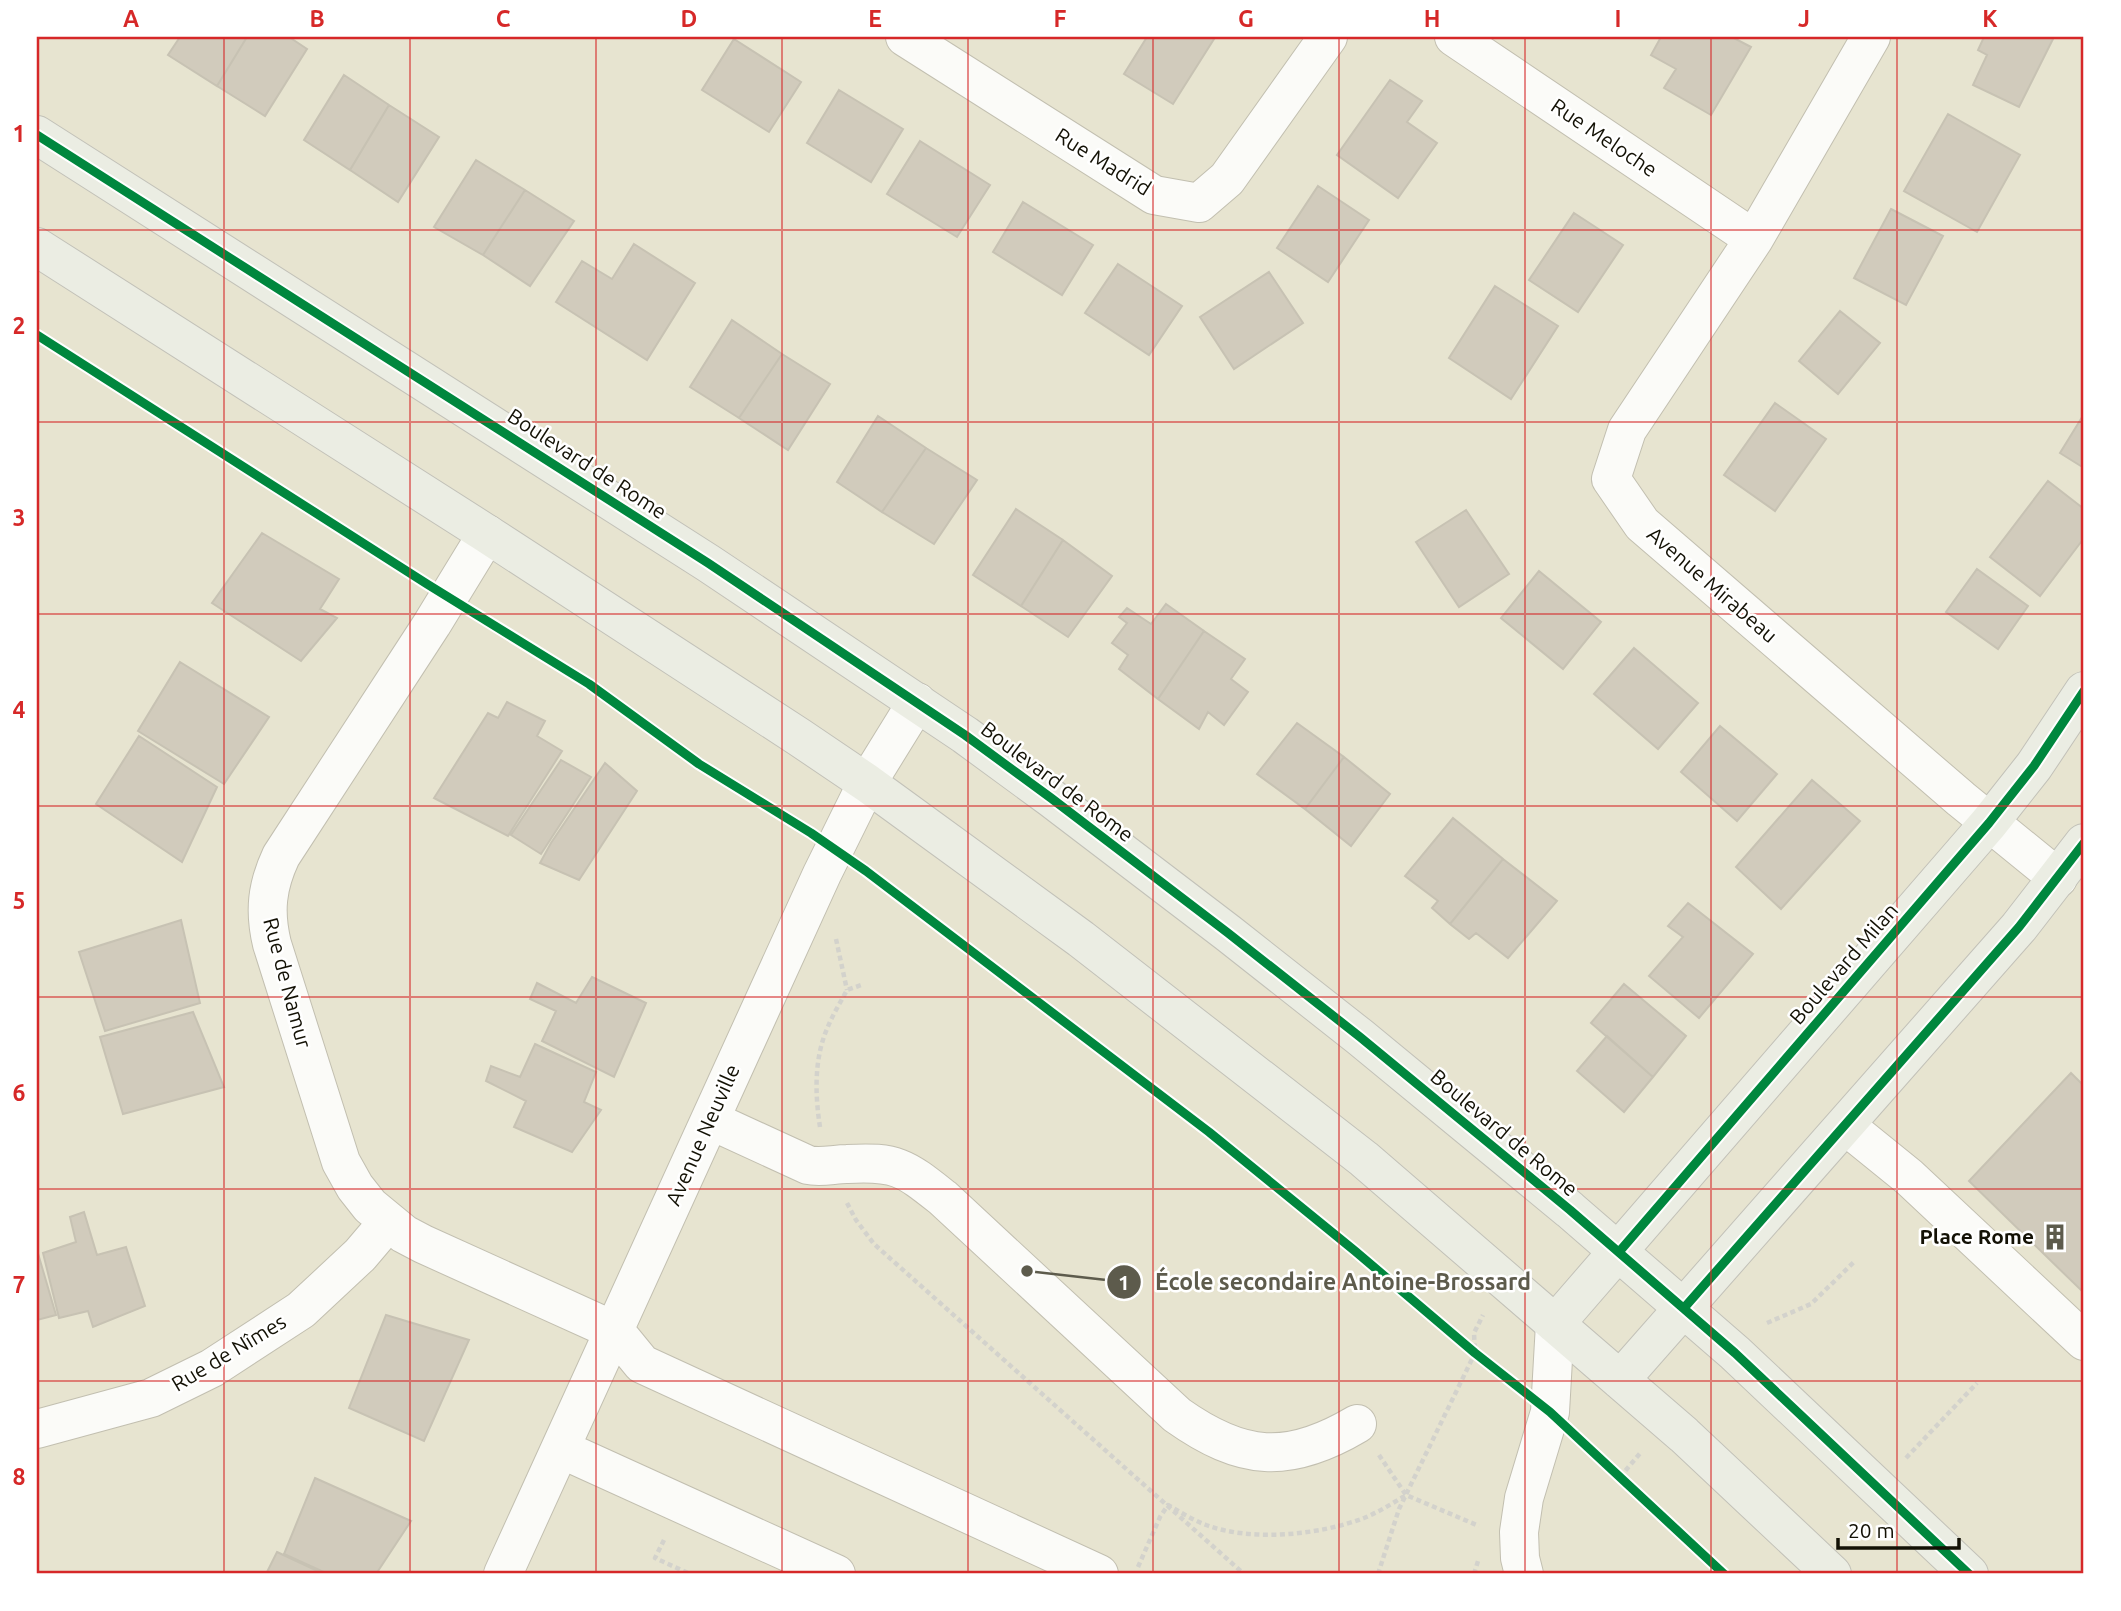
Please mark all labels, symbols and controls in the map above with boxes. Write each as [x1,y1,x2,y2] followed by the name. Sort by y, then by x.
[123,6,139,31] text: A
[309,6,325,31] text: B
[496,6,511,31] text: C
[681,6,697,31] text: D
[868,6,882,31] text: E
[1054,6,1067,31] text: F
[1238,6,1254,31] text: G
[1424,6,1440,31] text: H
[1615,6,1621,31] text: I
[1798,6,1810,31] text: J
[1982,6,1998,31] text: K
[1547,93,1662,181] street label: Rue Meloche
[13,121,25,146] text: 1
[1051,122,1156,200] street label: Rue Madrid
[13,313,25,338] text: 2
[504,403,671,523] street label: Boulevard de Rome
[13,505,25,530] text: 3
[1643,521,1783,647] street label: Avenue Mirabeau
[13,697,26,722] text: 4
[977,716,1138,846] street label: Boulevard de Rome
[13,888,25,913] text: 5
[1784,898,1902,1029] street label: Boulevard Milan
[259,915,317,1051] street label: Rue de Namur
[660,1060,744,1209] street label: Avenue Neuville
[1426,1064,1583,1201] street label: Boulevard de Rome
[13,1080,26,1105] text: 6
[2040,1222,2070,1252] building icon: Place Rome
[1920,1224,2034,1248] place label: Place Rome
[1106,1260,1545,1304] callout: École secondaire Antoine-Brossard
[1155,1266,1531,1294] text: École secondaire Antoine-Brossard
[1118,1270,1130,1294] text: 1
[13,1272,25,1297] text: 7
[167,1309,290,1396] street label: Rue de Nîmes
[13,1464,25,1489] text: 8
[1838,1506,1958,1550] scale bar
[1848,1518,1895,1542] text: 20 m

